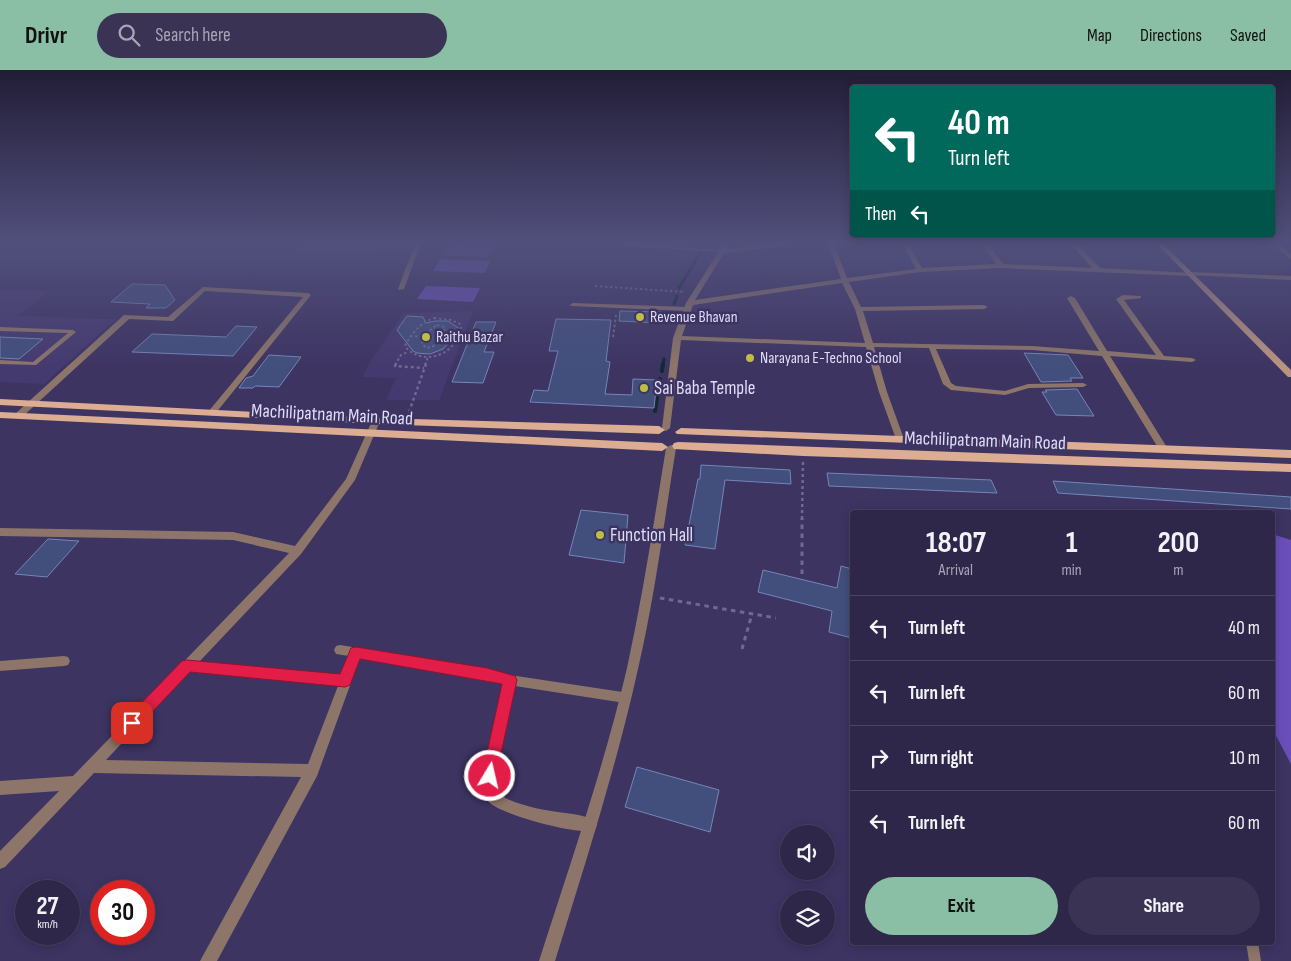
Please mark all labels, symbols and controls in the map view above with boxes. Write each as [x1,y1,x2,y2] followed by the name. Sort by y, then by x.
[97,13,447,58] search box
[25,21,67,50] text: Drivr
[115,21,143,49] icon: search
[155,24,231,47] text: Search here
[1087,25,1112,46] text: Map
[1140,25,1202,46] text: Directions
[1230,25,1266,46] text: Saved
[948,102,1010,145] text: 40 m
[865,105,930,170] icon: left
[948,145,1010,172] text: Turn left
[906,200,934,228] icon: left
[865,203,896,226] text: Then
[650,308,738,327] place label: Revenue Bhavan
[634,311,646,323] marker: Revenue Bhavan
[436,328,504,347] place label: Raithu Bazar
[420,331,432,343] marker: Raithu Bazar
[760,349,902,368] place label: Narayana E-Techno School
[744,352,756,364] marker: Narayana E-Techno School
[654,377,755,400] place label: Sai Baba Temple
[638,382,650,394] marker: Sai Baba Temple
[251,399,413,431] street label: Machilipatnam Main Road
[904,427,1066,455] street label: Machilipatnam Main Road
[610,524,693,547] place label: Function Hall
[926,525,986,561] text: 18:07
[1066,525,1078,561] text: 1
[1157,525,1199,561] text: 200
[594,529,606,541] marker: Function Hall
[939,561,973,580] text: Arrival
[1062,561,1082,580] text: min
[1173,561,1183,580] text: m
[865,614,893,642] icon: left
[908,617,965,640] text: Turn left
[1228,617,1260,640] text: 40 m
[865,679,893,707] icon: left
[908,682,965,705] text: Turn left
[1228,682,1260,705] text: 60 m
[111,702,153,744] pin
[118,709,146,737] icon: arrive
[865,744,893,772] icon: right
[908,747,973,770] text: Turn right
[1230,747,1260,770] text: 10 m
[463,749,515,801] position arrow
[865,809,893,837] icon: left
[908,812,965,835] text: Turn left
[1228,812,1260,835] text: 60 m
[780,825,835,945] map controls
[780,825,835,880] button: sound
[865,877,1058,935] button: Exit
[1068,877,1260,935] button: Share
[90,880,155,945] speed limit sign: 30
[780,890,835,945] button: layers
[37,891,58,922] text: 27
[37,917,58,932] text: km/h

